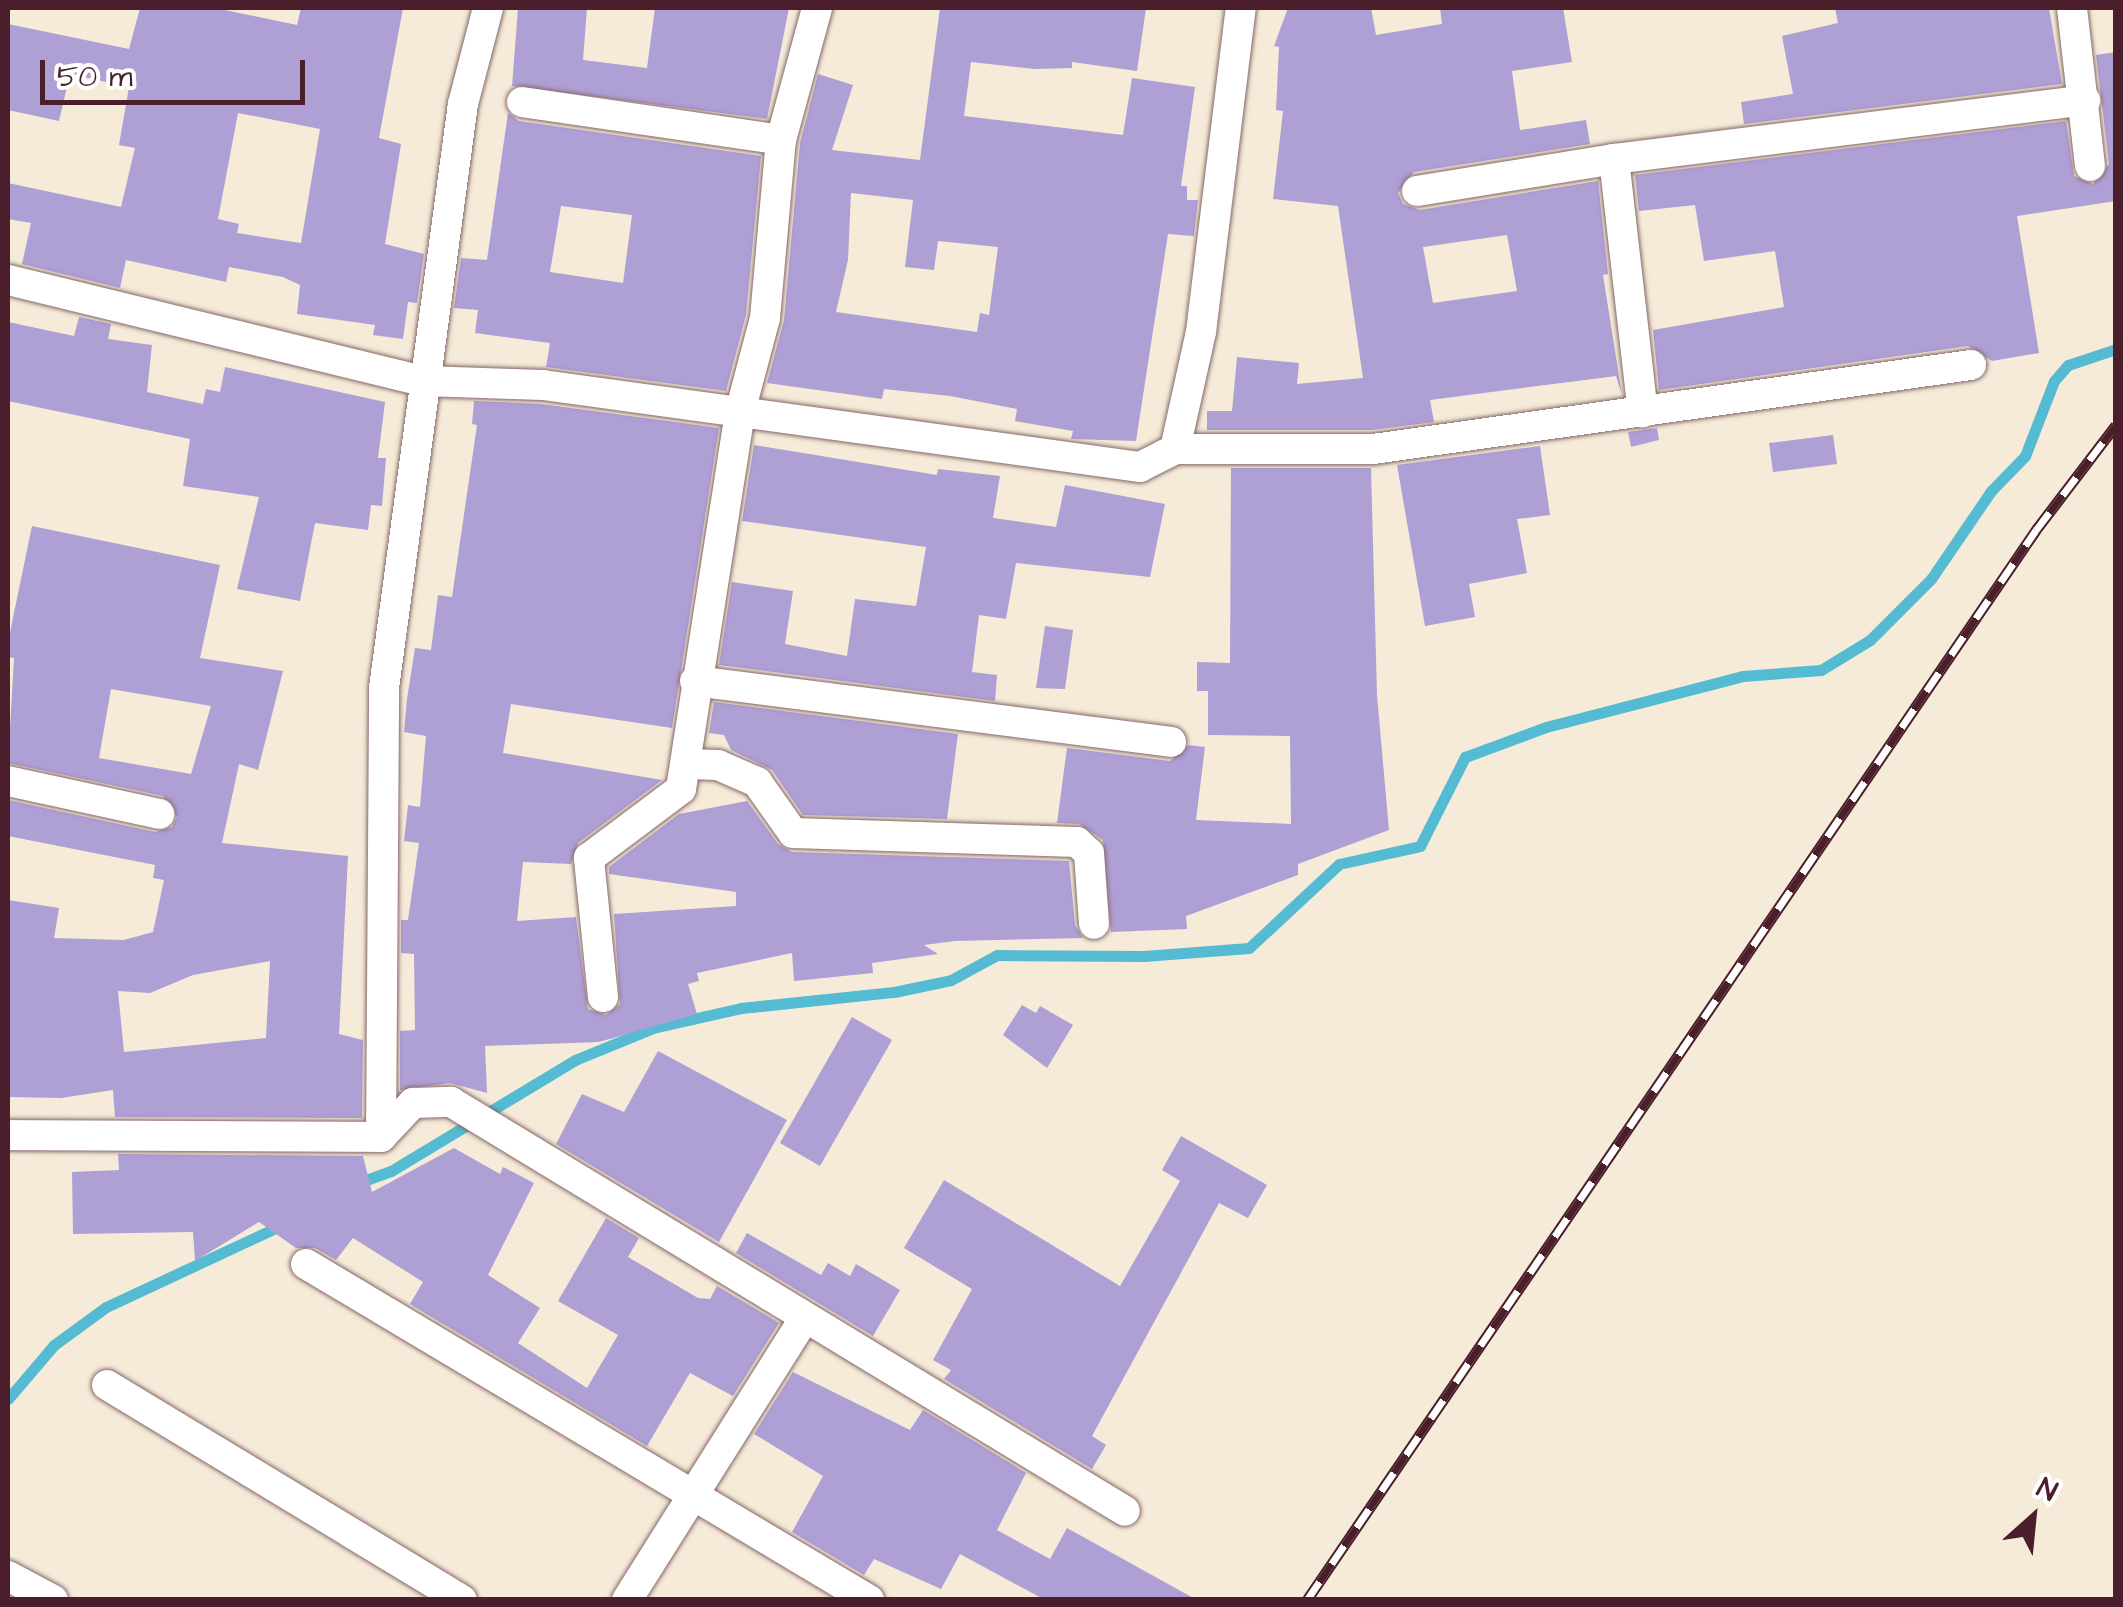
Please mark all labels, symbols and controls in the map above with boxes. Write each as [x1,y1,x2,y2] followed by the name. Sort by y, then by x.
[45,40,310,102] scale bar
[57,56,133,98] text: 50 m
[1983,1467,2083,1567] north arrow
[2030,1468,2064,1511] text: N

